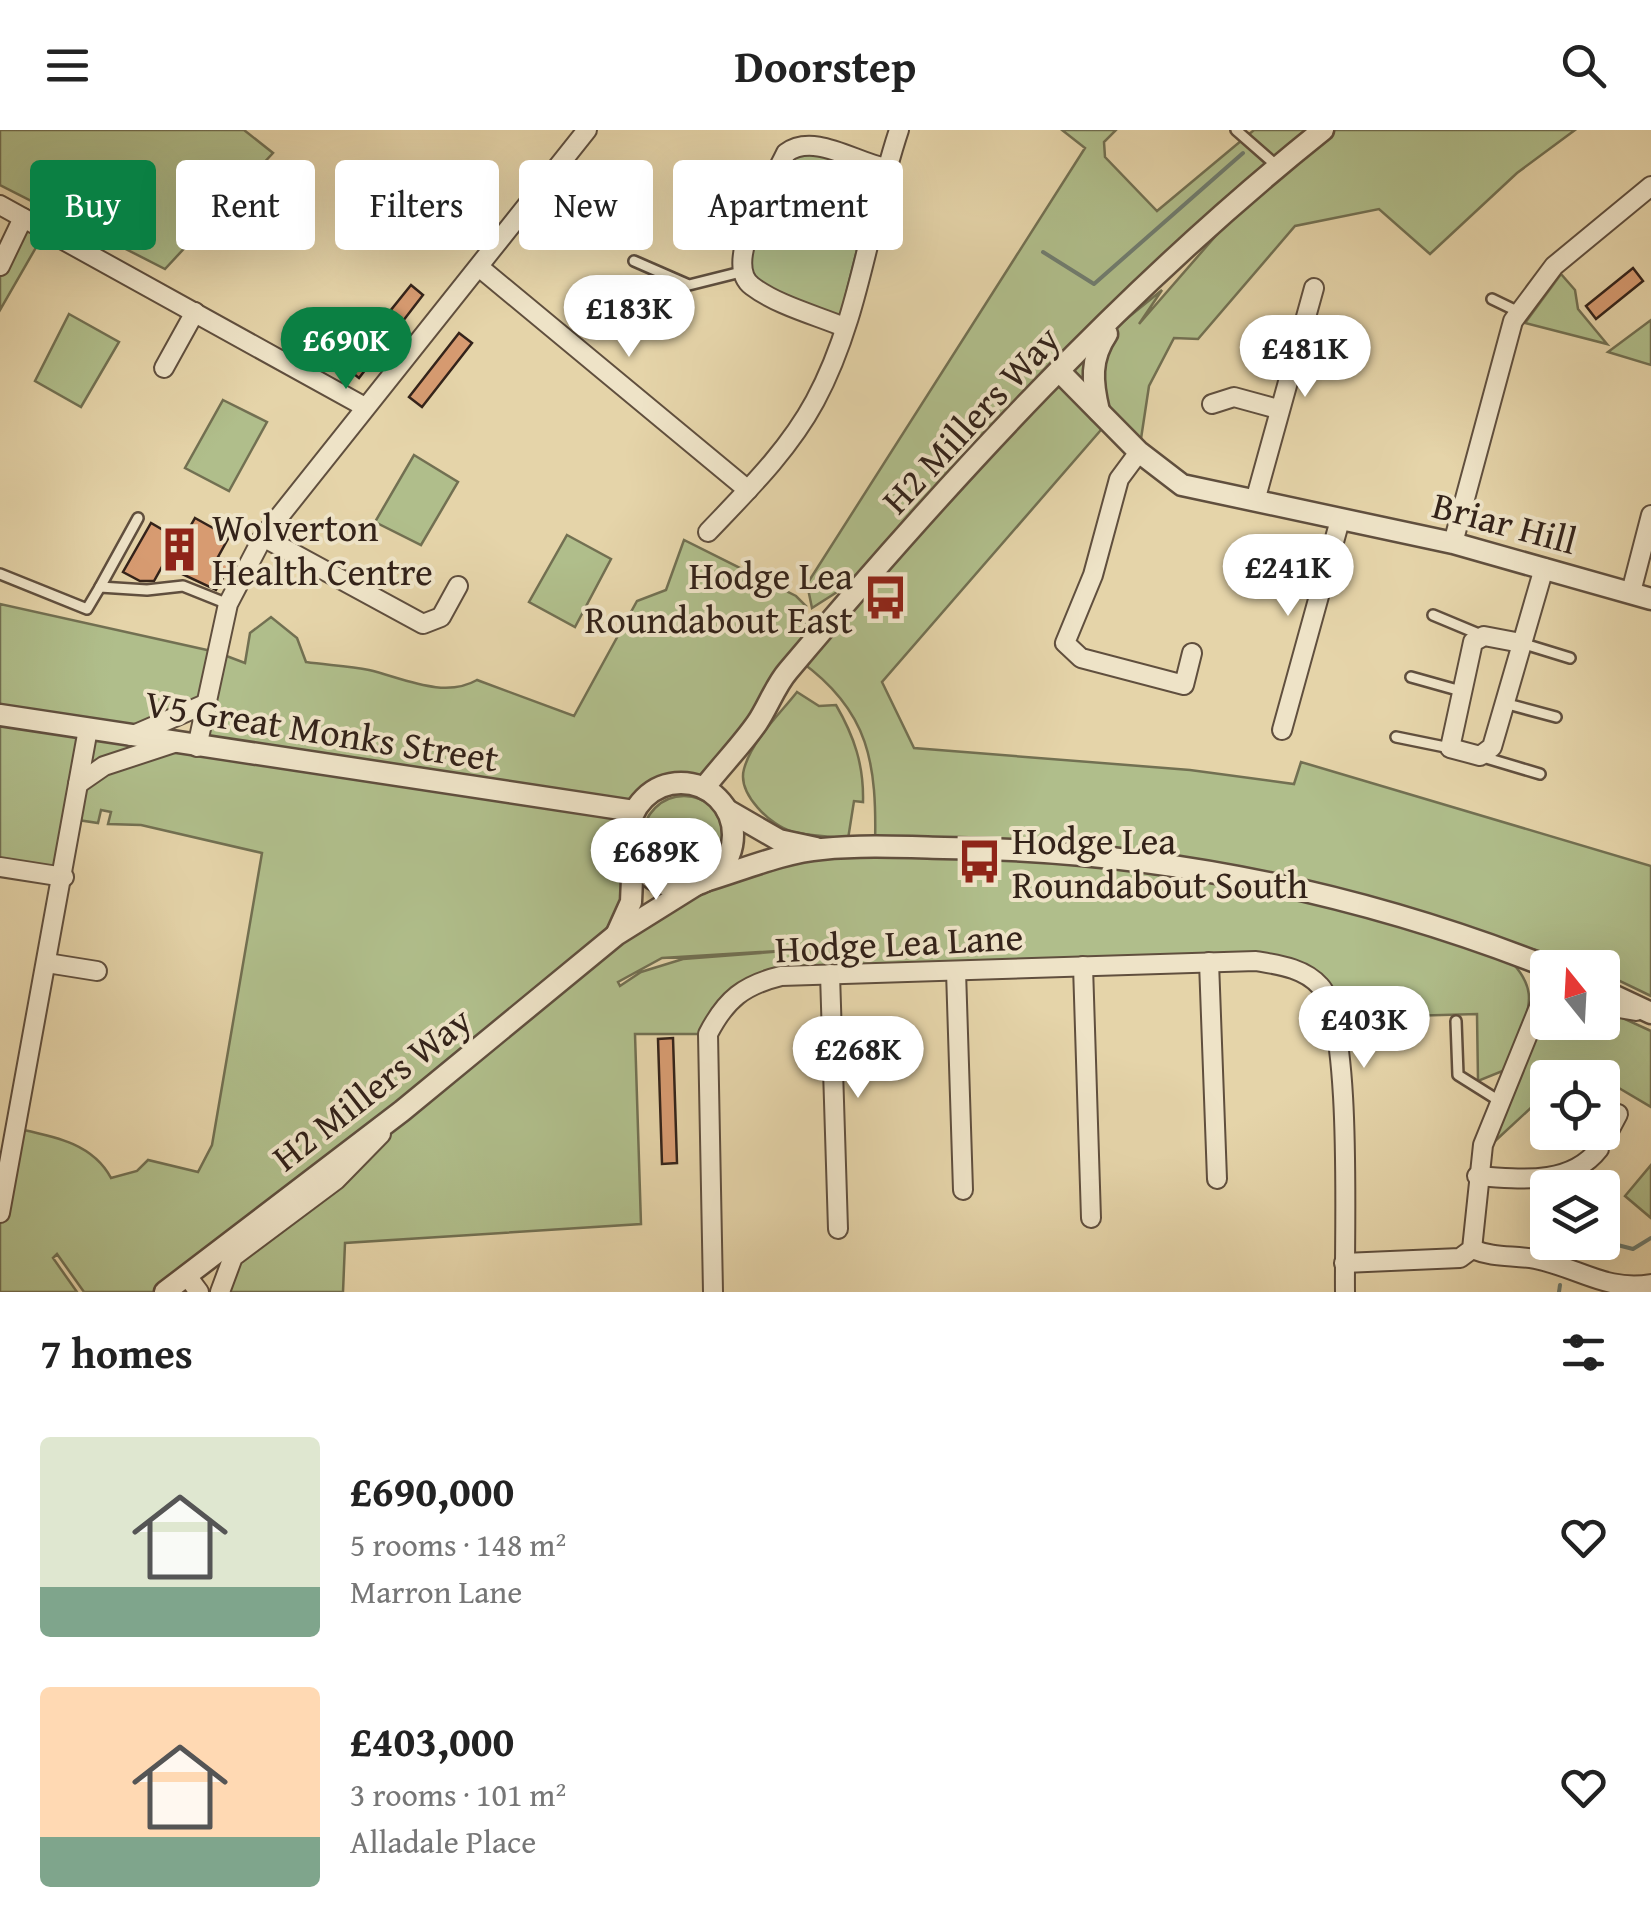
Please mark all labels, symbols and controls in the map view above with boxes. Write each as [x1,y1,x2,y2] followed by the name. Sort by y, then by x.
[735,33,916,98] text: Doorstep
[40,38,95,93] icon: menu
[1556,38,1611,93] icon: search
[30,160,156,250] chip: Buy
[176,160,315,250] chip: Rent
[335,160,499,250] chip: Filters
[519,160,653,250] chip: New
[673,160,903,250] chip: Apartment
[559,275,699,360] pin: £183K
[586,284,672,331] text: £183K
[276,307,416,392] pin: £690K
[868,312,1072,526] street label: H2 Millers Way
[1235,315,1375,400] pin: £481K
[303,316,389,363] text: £690K
[1262,324,1348,371] text: £481K
[1427,476,1583,568] street label: Briar Hill
[212,499,433,599] place label: Wolverton Health Centre
[155,525,203,573] building icon: Wolverton Health Centre
[1218,534,1358,619] pin: £241K
[1245,543,1331,590] text: £241K
[585,547,853,647] place label: Hodge Lea Roundabout East
[862,573,910,621] bus stop icon: Hodge Lea Roundabout East
[141,674,503,786] street label: V5 Great Monks Street
[1012,812,1308,912] place label: Hodge Lea Roundabout South
[586,818,726,903] pin: £689K
[613,827,699,874] text: £689K
[955,838,1003,886] bus stop icon: Hodge Lea Roundabout South
[774,908,1024,976] street label: Hodge Lea Lane
[1530,950,1620,1040] north arrow
[1530,950,1620,1260] map controls
[1294,986,1434,1071] pin: £403K
[259,992,483,1184] street label: H2 Millers Way
[1321,995,1407,1042] text: £403K
[788,1016,928,1101] pin: £268K
[815,1025,901,1072] text: £268K
[1530,1060,1620,1150] button: locate
[1530,1170,1620,1260] button: layers
[40,1322,193,1383] text: 7 homes
[1556,1325,1611,1380] icon: filters
[350,1460,514,1521] text: £690,000
[120,1477,240,1597] icon: home
[1556,1510,1611,1565] icon: heart
[350,1521,566,1568] text: 5 rooms · 148 m²
[350,1568,522,1615] text: Marron Lane
[350,1710,514,1771] text: £403,000
[120,1727,240,1847] icon: home
[1556,1760,1611,1815] icon: heart
[350,1771,566,1818] text: 3 rooms · 101 m²
[350,1818,536,1865] text: Alladale Place

